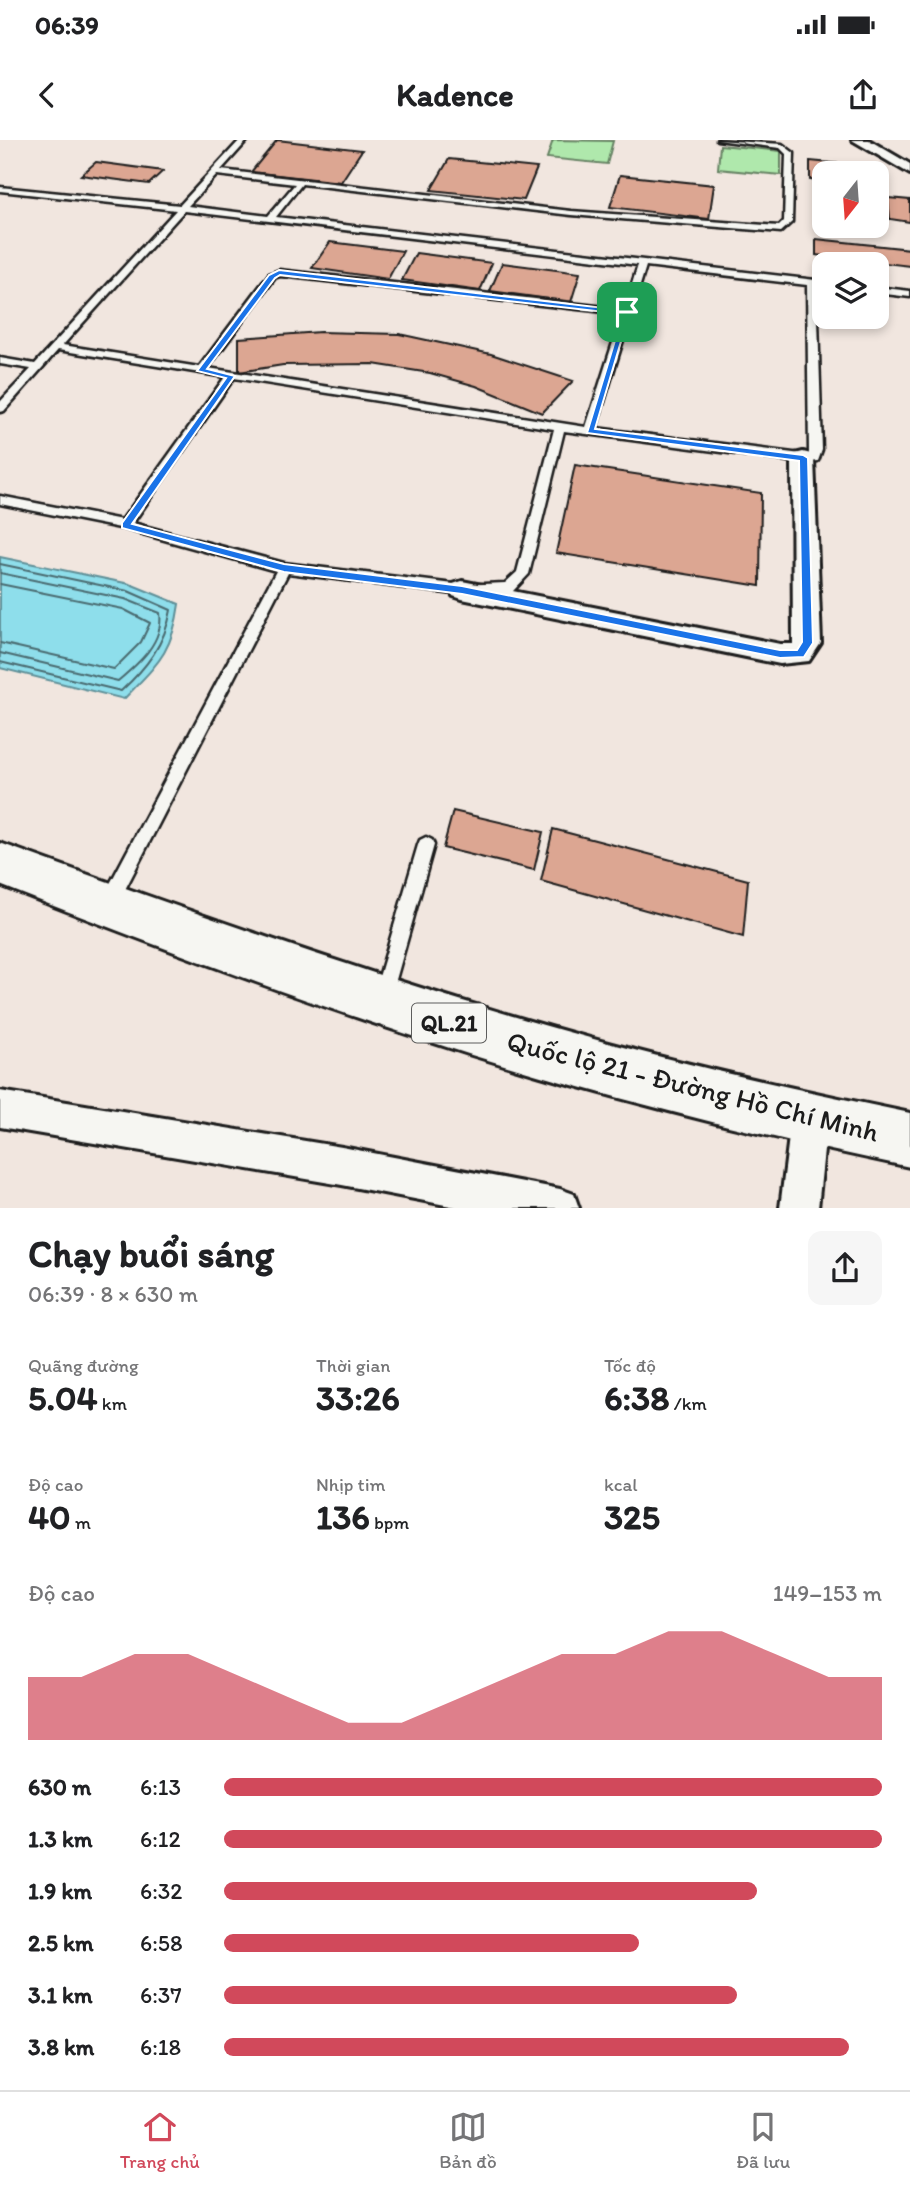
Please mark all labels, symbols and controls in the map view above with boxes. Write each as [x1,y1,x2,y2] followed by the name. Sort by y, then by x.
[35,9,99,41] text: 06:39
[28,76,66,114] icon: back
[396,76,514,114] text: Kadence
[844,76,882,114] icon: share
[812,161,889,238] north arrow
[812,161,889,329] map controls
[812,252,889,329] button: layers
[597,282,657,342] pin
[608,293,646,331] icon: arrive
[412,1003,486,1042] road number: QL.21
[504,1023,883,1149] street label: Quốc lộ 21 - Đường Hồ Chí Minh
[28,1231,274,1277] text: Chạy buổi sáng
[808,1231,882,1305] button: share
[28,1280,198,1308] text: 06:39 · 8 × 630 m
[28,1354,139,1377] text: Quãng đường
[316,1354,390,1377] text: Thời gian
[604,1354,656,1377] text: Tốc độ
[28,1377,98,1419] text: 5.04
[316,1377,400,1419] text: 33:26
[604,1377,669,1419] text: 6:38
[98,1392,127,1415] text: km
[669,1392,707,1415] text: /km
[28,1473,83,1496] text: Độ cao
[316,1473,386,1496] text: Nhịp tim
[604,1473,638,1496] text: kcal
[28,1496,71,1538] text: 40
[316,1496,370,1538] text: 136
[604,1496,660,1538] text: 325
[71,1511,91,1534] text: m
[370,1511,409,1534] text: bpm
[28,1579,95,1607] text: Độ cao
[773,1579,882,1607] text: 149–153 m
[28,1773,91,1801] text: 630 m
[140,1773,181,1801] text: 6:13
[28,1825,92,1853] text: 1.3 km
[140,1825,181,1853] text: 6:12
[28,1877,92,1905] text: 1.9 km
[140,1877,182,1905] text: 6:32
[28,1929,93,1957] text: 2.5 km
[140,1929,182,1957] text: 6:58
[28,1981,92,2009] text: 3.1 km
[140,1981,182,2009] text: 6:37
[28,2033,94,2061] text: 3.8 km
[140,2033,181,2061] text: 6:18
[120,2108,200,2173] tab: Trang chủ
[439,2108,497,2173] tab: Bản đồ
[736,2108,790,2173] tab: Đã lưu

